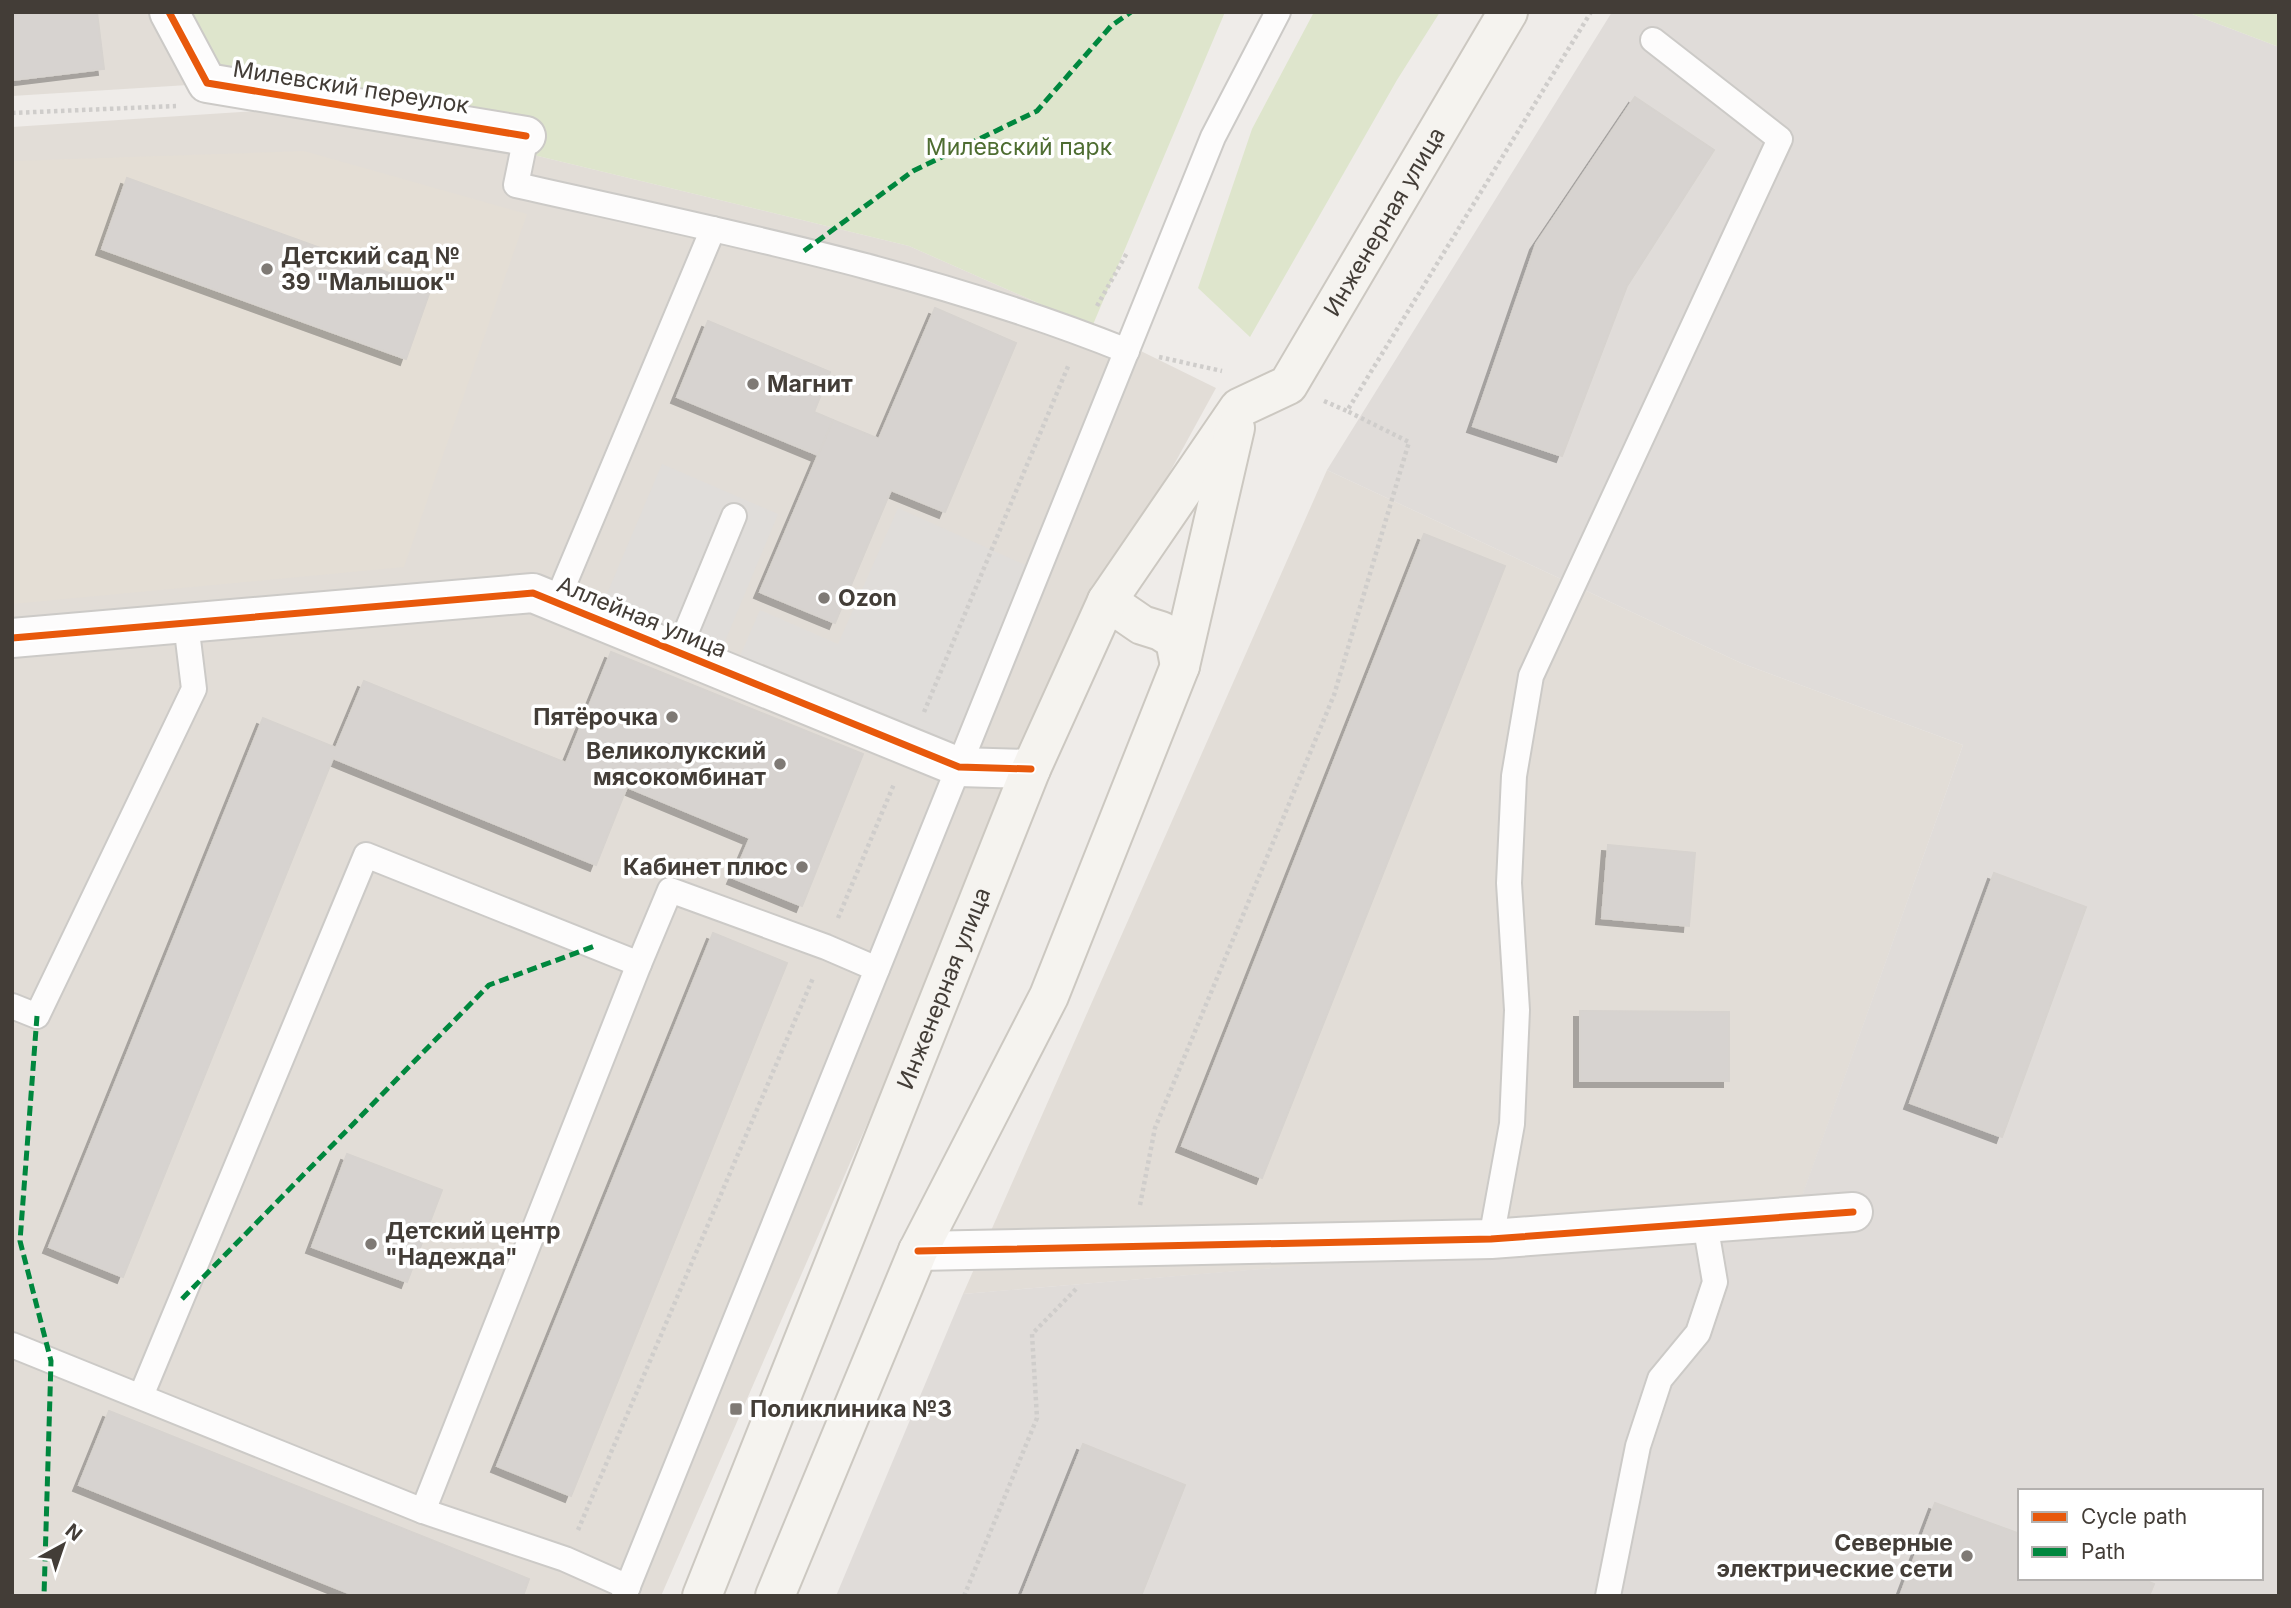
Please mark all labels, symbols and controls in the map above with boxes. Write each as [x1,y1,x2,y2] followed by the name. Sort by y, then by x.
[231,55,472,120] street label: Милевский переулок
[1318,122,1451,321] street label: Инженерная улица
[926,133,1113,161] park label: Милевский парк
[281,242,460,296] place label: Детский сад № 39 "Малышок"
[259,261,275,277] marker: Детский сад № 39 "Малышок"
[767,370,853,398] place label: Магнит
[745,376,761,392] marker: Магнит
[553,570,731,664] street label: Аллейная улица
[838,584,897,612] place label: Ozon
[816,590,832,606] marker: Ozon
[533,703,658,731] place label: Пятёрочка
[664,709,680,725] marker: Пятёрочка
[586,737,766,791] place label: Великолукский мясокомбинат
[772,756,788,772] marker: Великолукский мясокомбинат
[623,853,788,881] place label: Кабинет плюс
[794,859,810,875] marker: Кабинет плюс
[891,883,996,1093] street label: Инженерная улица
[385,1217,560,1271] place label: Детский центр "Надежда"
[363,1236,379,1252] marker: Детский центр "Надежда"
[750,1395,952,1423] place label: Поликлиника №3
[728,1401,744,1417] marker: Поликлиника №3
[2018,1489,2263,1580] legend
[2081,1504,2187,1529] text: Cycle path
[28,1510,98,1580] north arrow
[61,1519,87,1546] text: N
[1716,1529,1953,1583] place label: Северные электрические сети
[2081,1539,2126,1564] text: Path
[1959,1548,1975,1564] marker: Северные электрические сети

